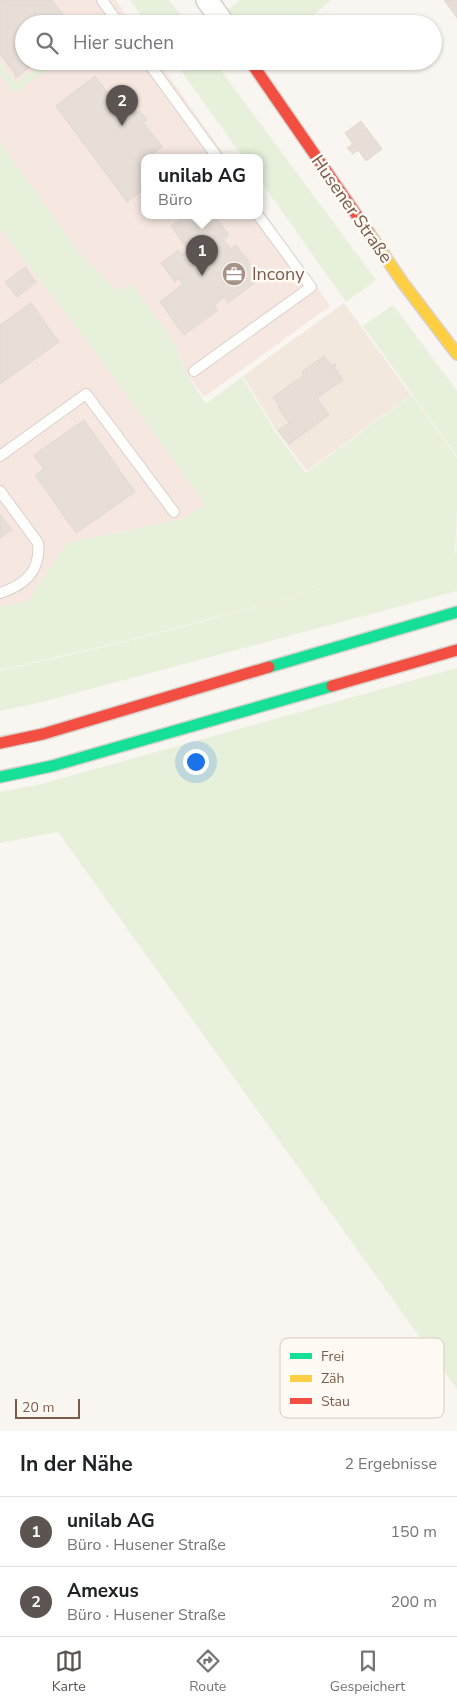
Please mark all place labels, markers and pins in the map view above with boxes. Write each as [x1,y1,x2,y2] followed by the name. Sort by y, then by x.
[106,85,138,126] pin: 2
[186,235,218,276] pin: 1
[221,261,247,287] office icon: Incony
[252,262,305,286] place label: Incony

